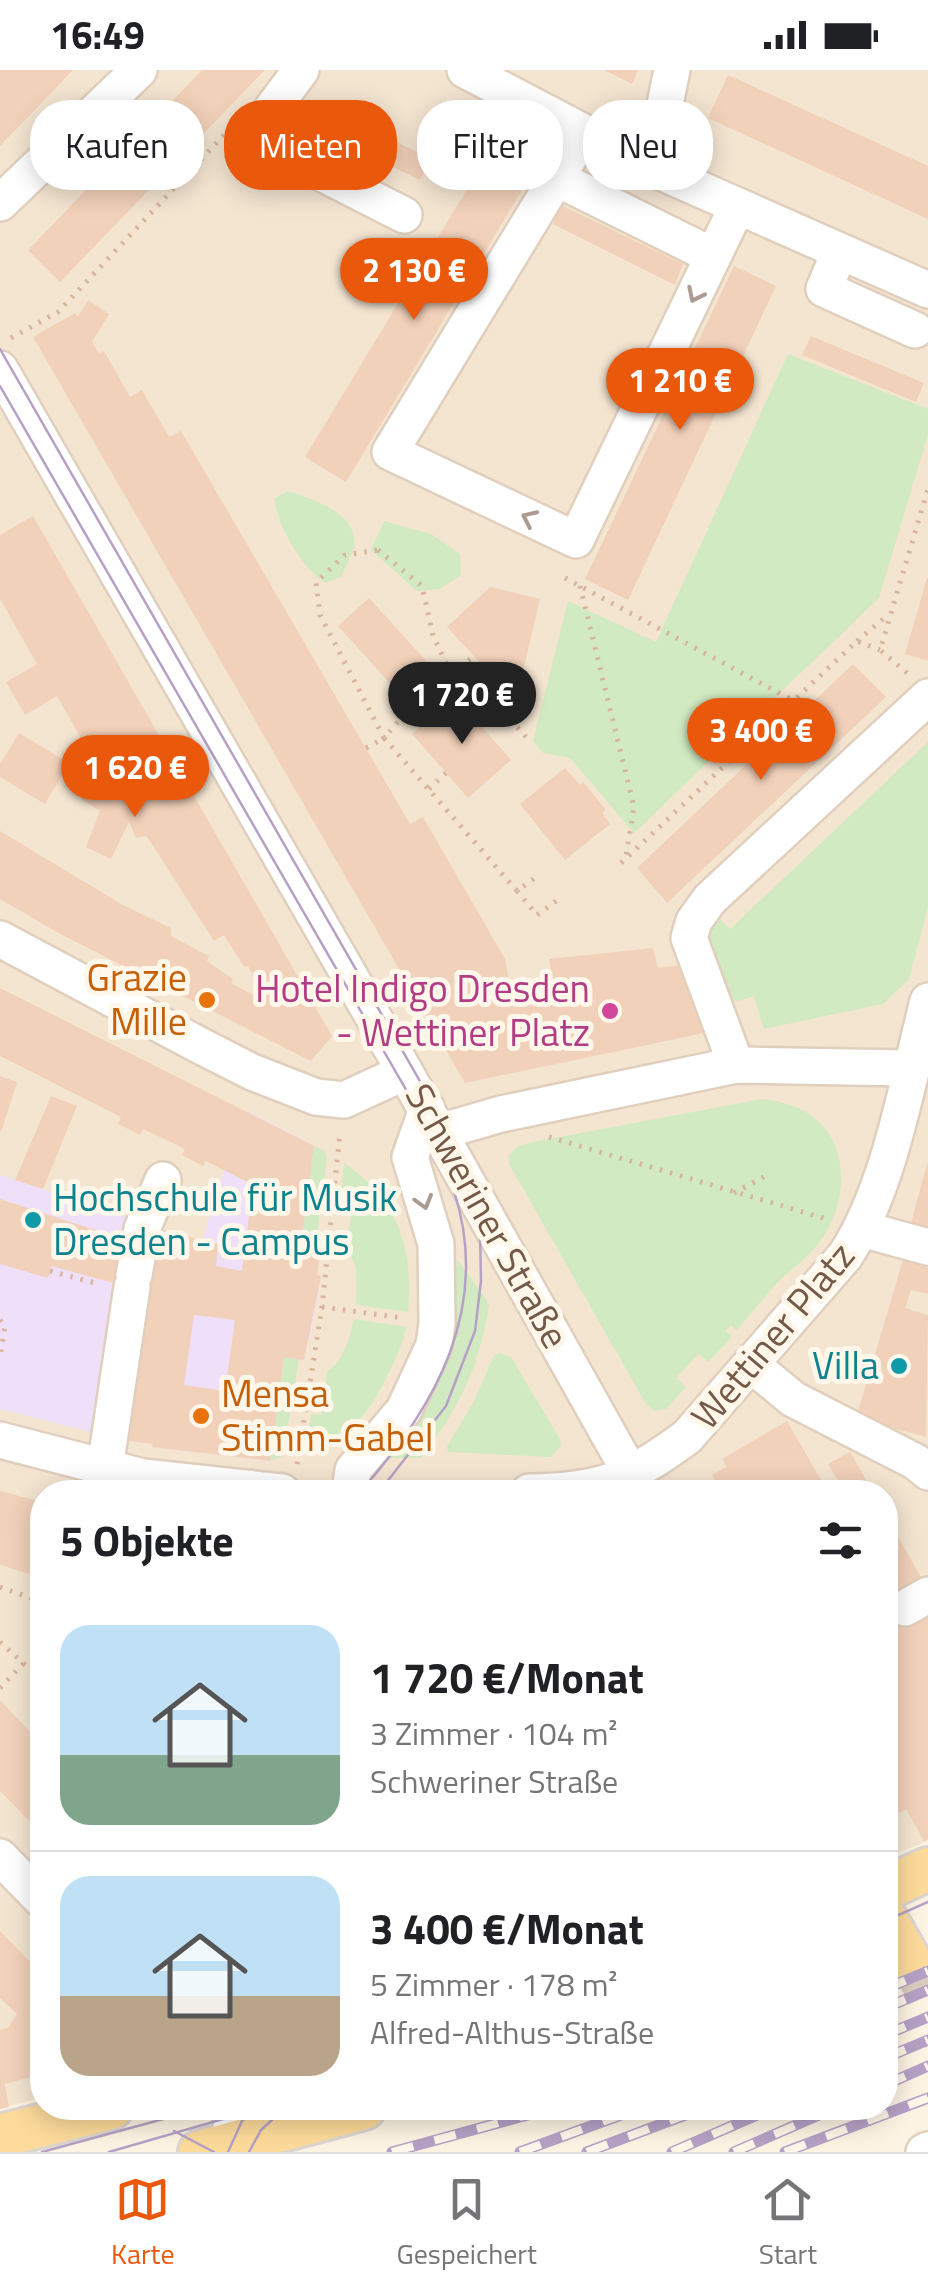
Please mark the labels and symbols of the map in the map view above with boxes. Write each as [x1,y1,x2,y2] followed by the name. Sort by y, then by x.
[322,238,506,323] pin: 2 130 €
[687,284,707,302] one-way arrow
[588,348,772,433] pin: 1 210 €
[521,510,539,530] one-way arrow
[370,662,554,747] pin: 1 720 €
[669,698,853,783] pin: 3 400 €
[43,735,227,820] pin: 1 620 €
[87,948,187,1050] place label: Grazie Mille
[255,959,590,1061] place label: Hotel Indigo Dresden - Wettiner Platz
[196,989,218,1011] marker: Grazie Mille
[599,1000,621,1022] marker: Hotel Indigo Dresden - Wettiner Platz
[391,1073,585,1358] street label: Schweriner Straße
[53,1168,397,1270] place label: Hochschule für Musik Dresden - Campus
[412,1193,433,1210] one-way arrow
[22,1209,44,1231] marker: Hochschule für Musik Dresden - Campus
[676,1229,868,1442] street label: Wettiner Platz
[812,1336,879,1394] place label: Villa
[888,1355,910,1377] marker: Villa
[221,1364,434,1466] place label: Mensa Stimm-Gabel
[190,1405,212,1427] marker: Mensa Stimm-Gabel

